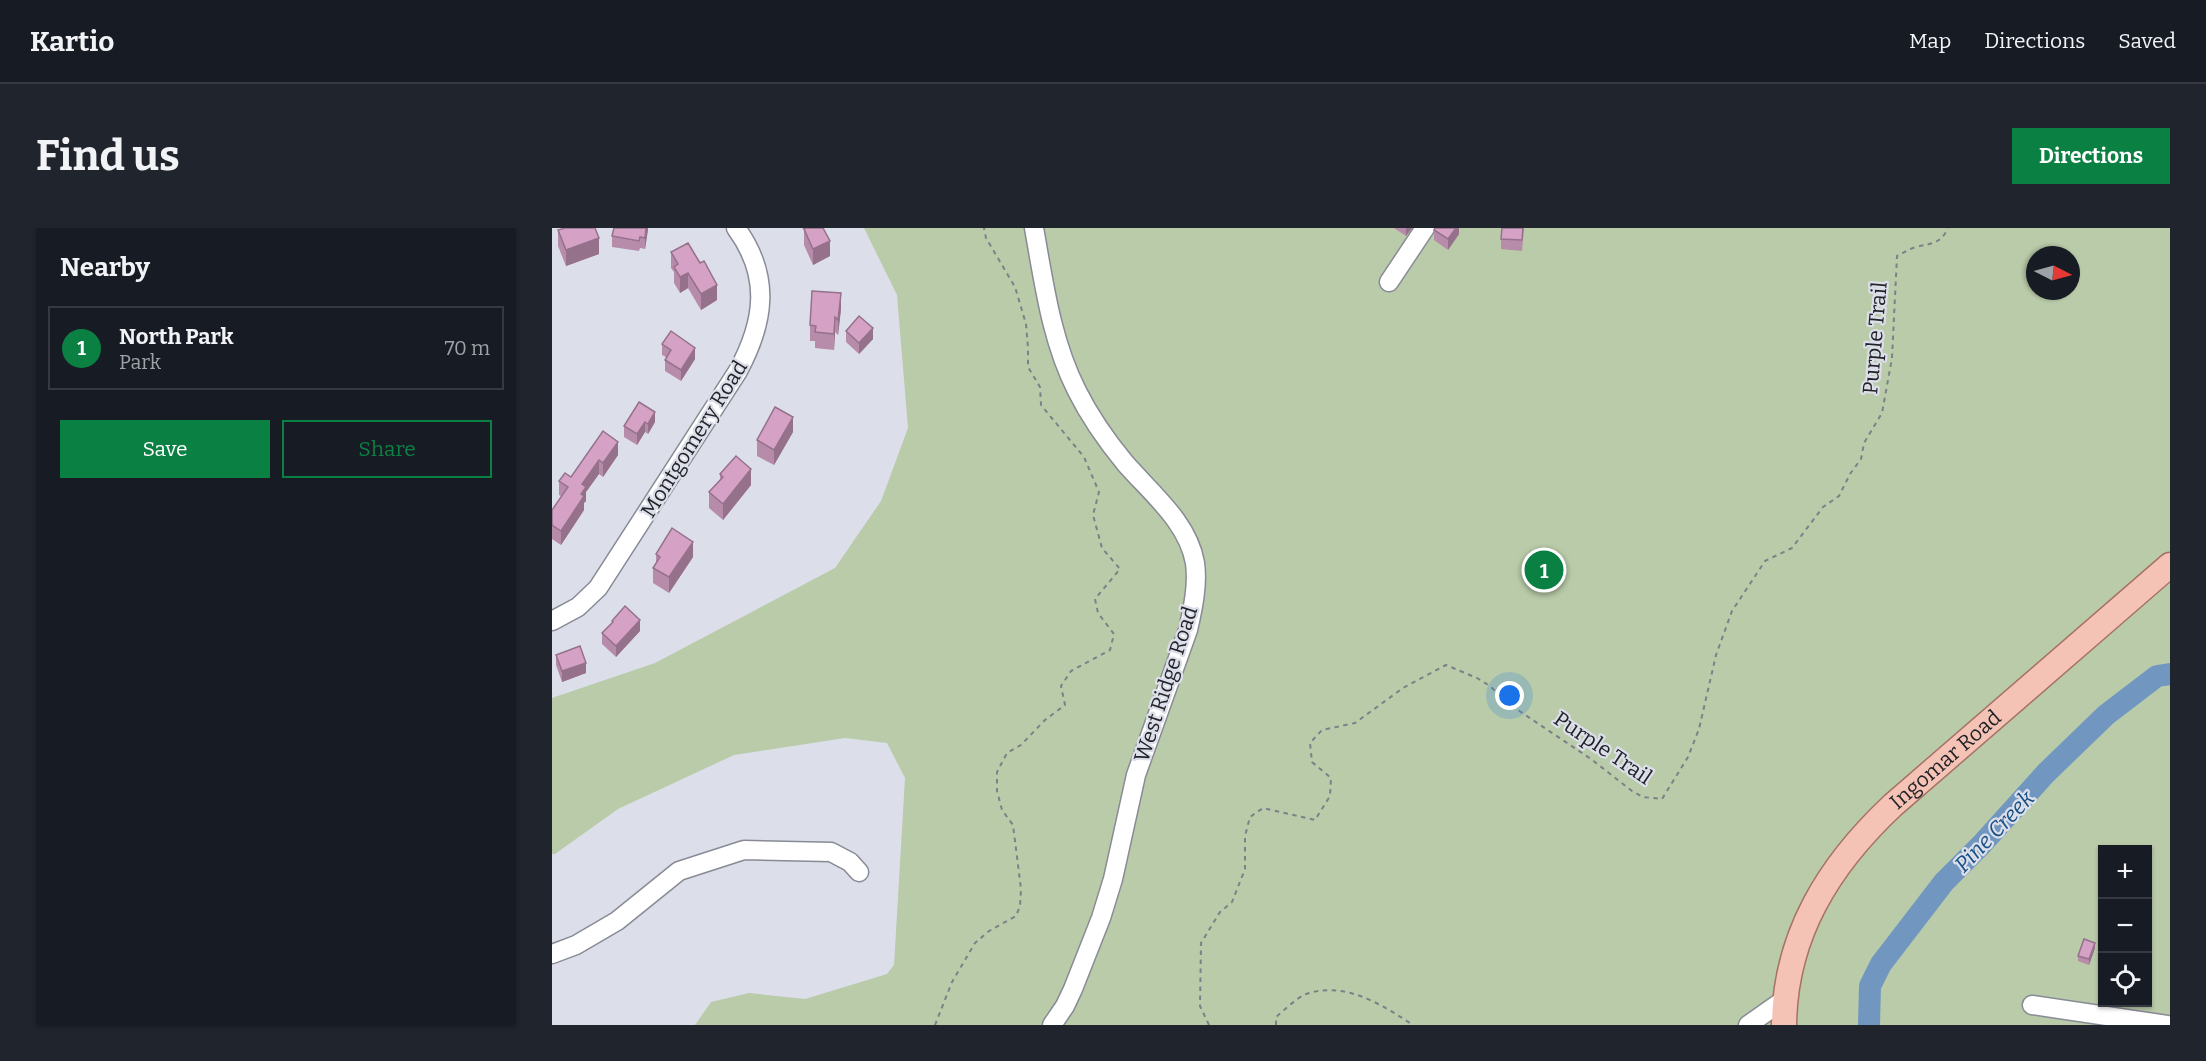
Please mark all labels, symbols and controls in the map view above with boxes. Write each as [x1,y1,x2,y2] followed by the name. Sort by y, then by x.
[30,25,114,58] text: Kartio
[1909,28,1951,54] text: Map
[1984,28,2085,54] text: Directions
[2118,28,2176,54] text: Saved
[2012,128,2170,184] button: Directions
[36,131,180,181] text: Find us
[2026,246,2080,300] north arrow
[60,252,150,283] text: Nearby
[1857,281,1893,395] street label: Purple Trail
[119,323,234,350] text: North Park
[77,336,86,360] text: 1
[444,336,490,360] text: 70 m
[119,350,161,374] text: Park
[635,356,753,522] street label: Montgomery Road
[60,420,270,478] button: Save
[282,420,492,478] button: Share
[1524,548,1564,592] pin: 1
[1129,603,1203,765] street label: West Ridge Road
[1495,681,1524,710] your location
[1884,704,2006,815] street label: Ingomar Road
[1549,706,1657,790] street label: Purple Trail
[1949,784,2041,878] water label: Pine Creek
[2098,845,2152,1007] map controls
[2098,845,2152,899] button: +
[2098,899,2152,953] button: −
[2098,953,2152,1007] button: locate

